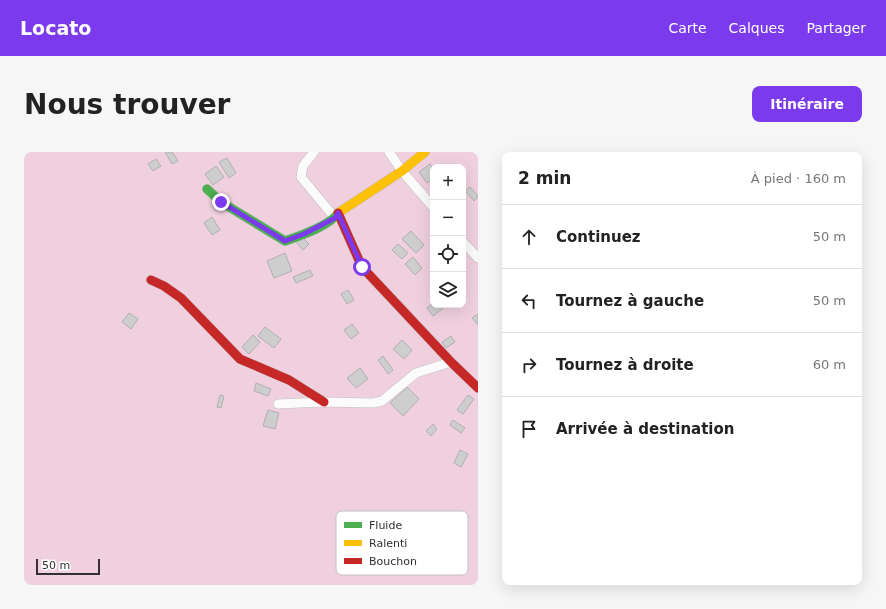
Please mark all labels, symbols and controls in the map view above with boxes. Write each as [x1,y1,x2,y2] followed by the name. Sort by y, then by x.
[20,17,91,39] text: Locato
[668,20,707,36] text: Carte
[729,20,785,36] text: Calques
[807,20,866,36] text: Partager
[752,86,862,122] button: Itinéraire
[24,88,230,121] text: Nous trouver
[430,164,466,308] map controls
[430,164,466,200] button: +
[518,168,571,188] text: 2 min
[751,171,846,186] text: À pied · 160 m
[212,193,230,211] route end
[430,200,466,236] button: −
[518,226,540,248] icon: ahead
[556,228,641,246] text: Continuez
[813,229,846,244] text: 50 m
[430,236,466,272] button: locate
[353,258,371,276] route start
[430,272,466,308] button: layers
[518,290,540,312] icon: left
[556,292,704,310] text: Tournez à gauche
[813,293,846,308] text: 50 m
[518,354,540,376] icon: right
[556,356,694,374] text: Tournez à droite
[813,357,846,372] text: 60 m
[518,418,540,440] icon: arrive
[556,420,734,438] text: Arrivée à destination
[336,511,468,575] legend
[369,519,402,532] text: Fluide
[369,537,407,550] text: Ralenti
[369,555,417,568] text: Bouchon
[36,557,100,576] scale bar
[42,559,70,572] text: 50 m

